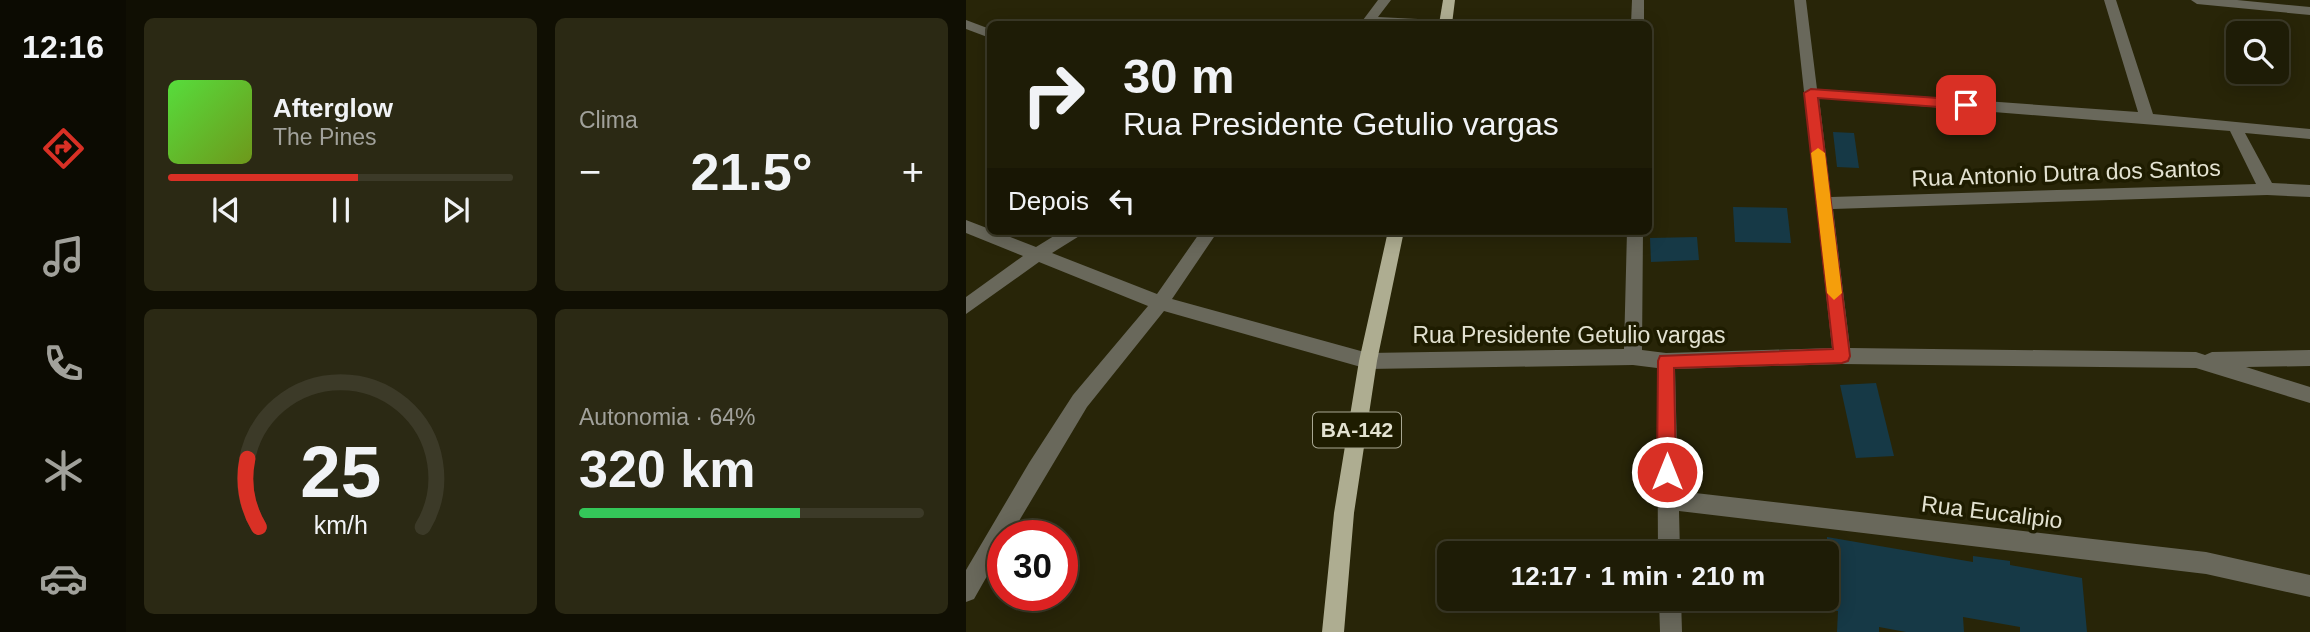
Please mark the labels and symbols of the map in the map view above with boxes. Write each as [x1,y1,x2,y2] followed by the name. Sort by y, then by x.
[1936,75,1996,135] pin
[1911,155,2221,191] street label: Rua Antonio Dutra dos Santos
[1412,322,1726,348] street label: Rua Presidente Getulio vargas
[1313,412,1401,448] road number: BA-142
[1630,435,1704,509] position arrow
[1920,490,2064,534] street label: Rua Eucalipio
[987,520,1078,611] speed limit sign: 30

